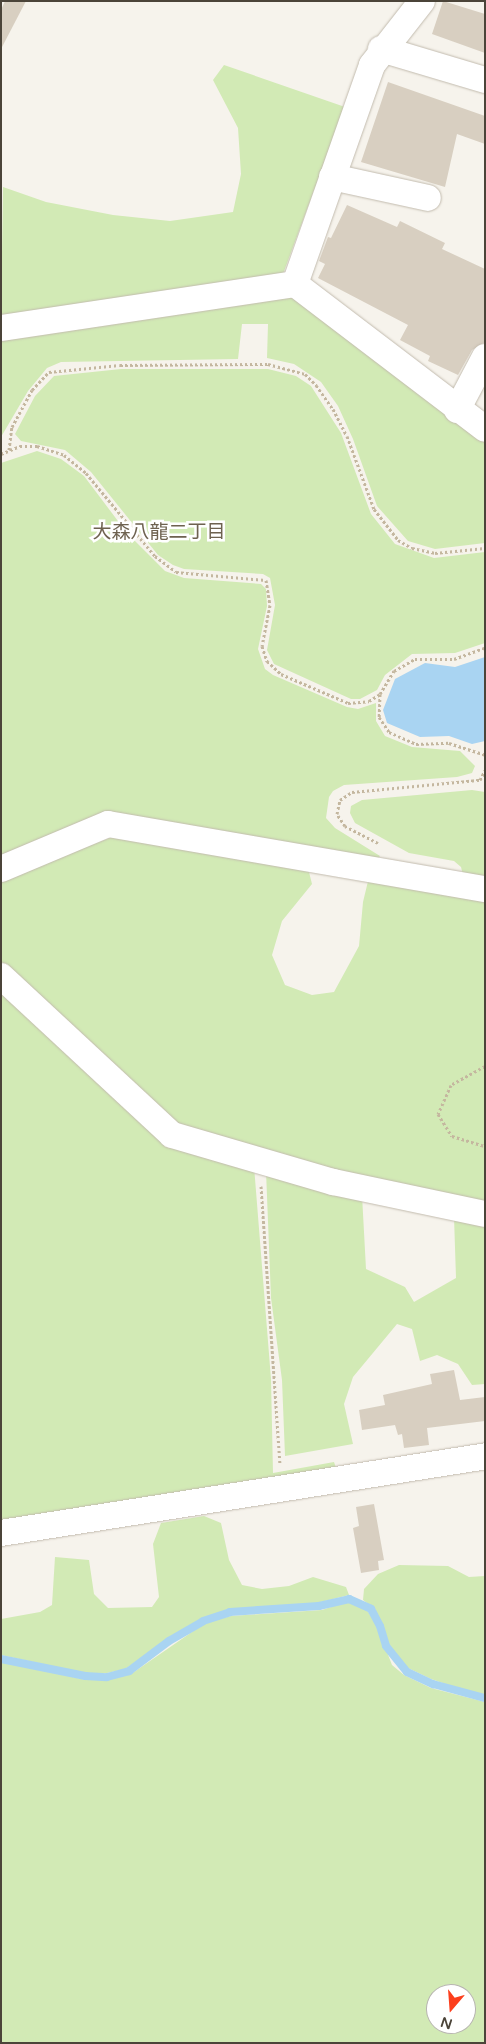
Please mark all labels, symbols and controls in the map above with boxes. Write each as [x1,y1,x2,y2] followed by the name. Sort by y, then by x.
[93,522,225,544] district label: 大森八龍二丁目
[426,1984,476,2034] north arrow
[439,2013,454,2033] text: N

